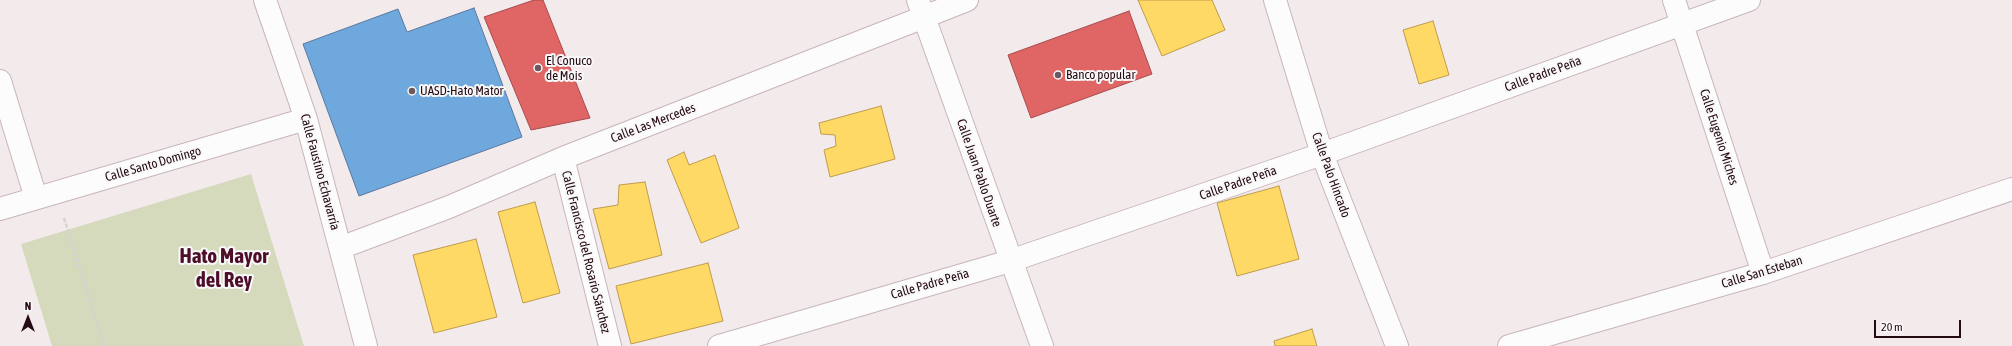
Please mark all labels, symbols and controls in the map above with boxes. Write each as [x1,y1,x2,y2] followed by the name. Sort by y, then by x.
[546,53,592,84] place label: El Conuco de Mois
[1502,53,1584,95] street label: Calle Padre Peña
[533,63,543,73] marker: El Conuco de Mois
[1066,67,1135,83] place label: Banco popular
[1053,70,1063,80] marker: Banco popular
[420,83,503,99] place label: UASD-Hato Mator
[407,86,417,96] marker: UASD-Hato Mator
[1696,87,1742,187] street label: Calle Eugenio Miches
[608,100,698,146] street label: Calle Las Mercedes
[297,112,343,232] street label: Calle Faustino Echavarría
[953,117,1005,229] street label: Calle Juan Pablo Duarte
[1308,130,1354,220] street label: Calle Palo Hincado
[103,143,203,185] street label: Calle Santo Domingo
[1197,162,1279,204] street label: Calle Padre Peña
[558,169,614,335] street label: Calle Francisco del Rosario Sánchez
[180,243,268,293] district label: Hato Mayor del Rey
[1720,252,1804,292] street label: Calle San Esteban
[889,265,971,303] street label: Calle Padre Peña
[8,298,48,338] north arrow
[25,300,31,312] text: N
[1876,312,1963,338] scale bar
[1881,320,1903,334] text: 20 m

